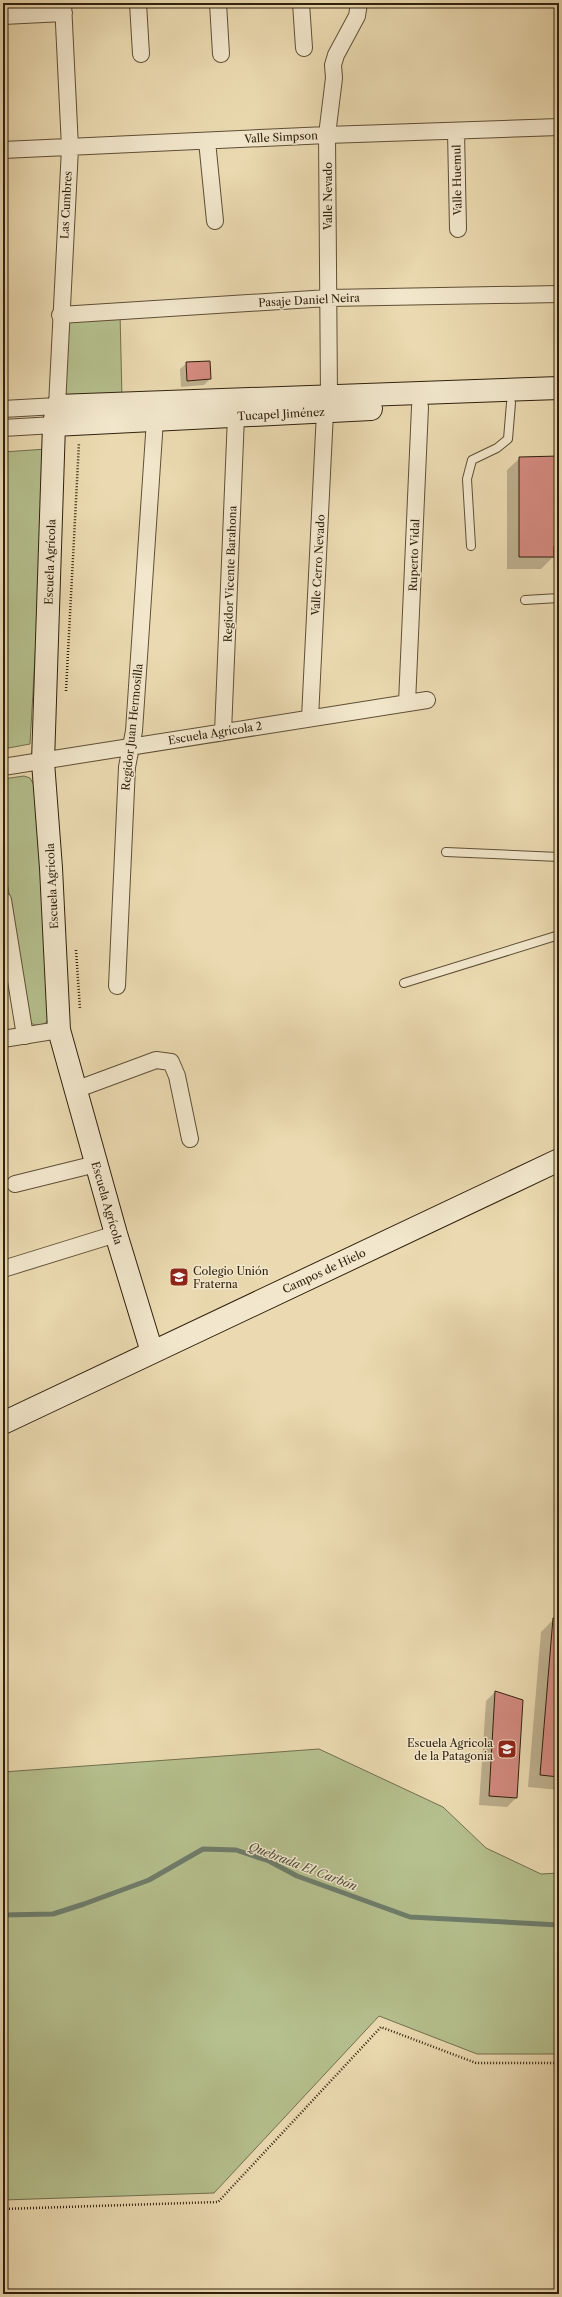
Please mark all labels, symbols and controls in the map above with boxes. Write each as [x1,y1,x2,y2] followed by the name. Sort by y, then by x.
[243,128,318,146] street label: Valle Simpson
[449,144,465,217] street label: Valle Huemul
[321,162,335,231] street label: Valle Nevado
[57,170,75,239] street label: Las Cumbres
[258,290,360,310] street label: Pasaje Daniel Neira
[237,405,325,423] street label: Tucapel Jiménez
[221,505,239,643] street label: Regidor Vicente Barahona
[308,514,328,617] street label: Valle Cerro Nevado
[406,518,422,592] street label: Ruperto Vidal
[42,519,59,605] street label: Escuela Agrícola
[118,663,146,791] street label: Regidor Juan Hermosilla
[167,719,263,747] street label: Escuela Agrícola 2
[43,843,61,929] street label: Escuela Agrícola
[88,1160,126,1246] street label: Escuela Agrícola
[280,1245,368,1296] street label: Campos de Hielo
[193,1264,269,1291] place label: Colegio Unión Fraterna
[168,1266,190,1288] school or university icon: Colegio Unión Fraterna
[407,1736,493,1763] place label: Escuela Agricola de la Patagonia
[496,1738,518,1760] school or university icon: Escuela Agricola de la Patagonia
[247,1838,359,1894] water label: Quebrada El Carbón

